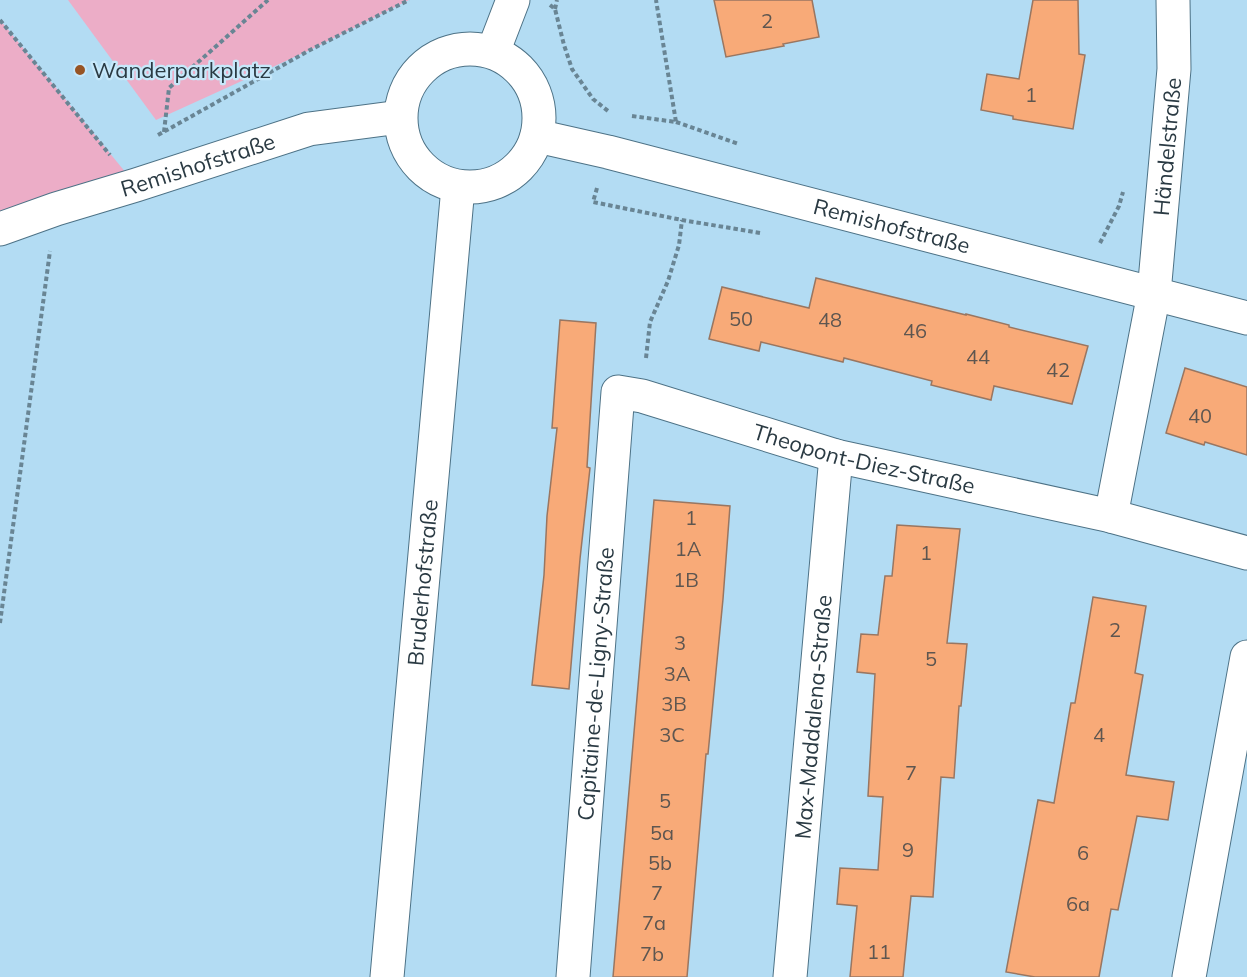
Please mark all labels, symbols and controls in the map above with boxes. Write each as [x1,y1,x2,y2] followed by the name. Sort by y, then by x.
[761,8,773,33] house number: 2
[92,56,271,84] place label: Wanderparkplatz
[73,63,87,77] marker: Wanderparkplatz
[1147,76,1187,217] street label: Händelstraße
[1025,82,1037,107] house number: 1
[117,127,279,203] street label: Remishofstraße
[811,192,973,259] street label: Remishofstraße
[729,306,753,331] house number: 50
[818,307,842,332] house number: 48
[903,318,927,343] house number: 46
[966,344,990,369] house number: 44
[1046,357,1070,382] house number: 42
[1188,403,1212,428] house number: 40
[750,417,978,500] street label: Theopont-Diez-Straße
[401,498,444,667] street label: Bruderhofstraße
[685,505,697,530] house number: 1
[675,536,702,561] house number: 1A
[920,540,932,565] house number: 1
[571,546,620,822] street label: Capitaine-de-Ligny-Straße
[673,567,699,592] house number: 1B
[788,594,838,840] street label: Max-Maddalena-Straße
[1109,617,1121,642] house number: 2
[674,630,686,655] house number: 3
[925,646,937,671] house number: 5
[664,661,691,686] house number: 3A
[661,691,687,716] house number: 3B
[659,722,685,747] house number: 3C
[1093,722,1105,747] house number: 4
[905,760,917,785] house number: 7
[659,788,671,813] house number: 5
[650,820,674,845] house number: 5a
[902,837,914,862] house number: 9
[1077,840,1089,865] house number: 6
[648,850,672,875] house number: 5b
[651,880,663,905] house number: 7
[1066,891,1090,916] house number: 6a
[642,910,666,935] house number: 7a
[867,939,891,964] house number: 11
[640,941,664,966] house number: 7b

